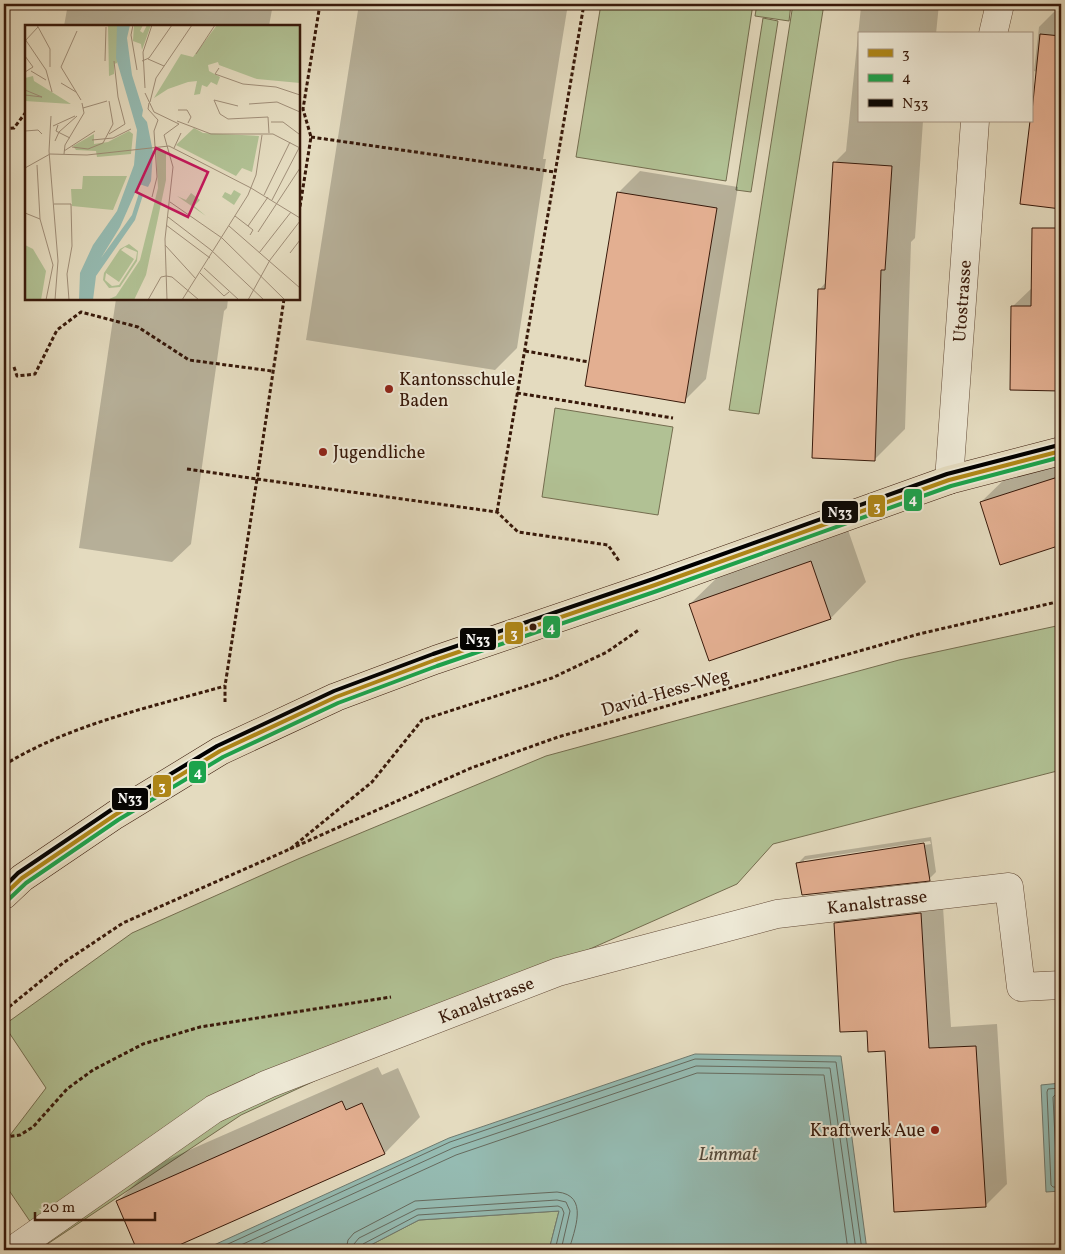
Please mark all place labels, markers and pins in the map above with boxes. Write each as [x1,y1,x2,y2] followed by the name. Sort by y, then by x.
[399,368,515,414] place label: Kantonsschule Baden
[383,383,395,395] marker: Kantonsschule Baden
[333,441,425,466] place label: Jugendliche
[317,446,329,458] marker: Jugendliche
[528,622,538,632] unlabelled marker
[810,1119,925,1144] place label: Kraftwerk Aue
[929,1124,941,1136] marker: Kraftwerk Aue

